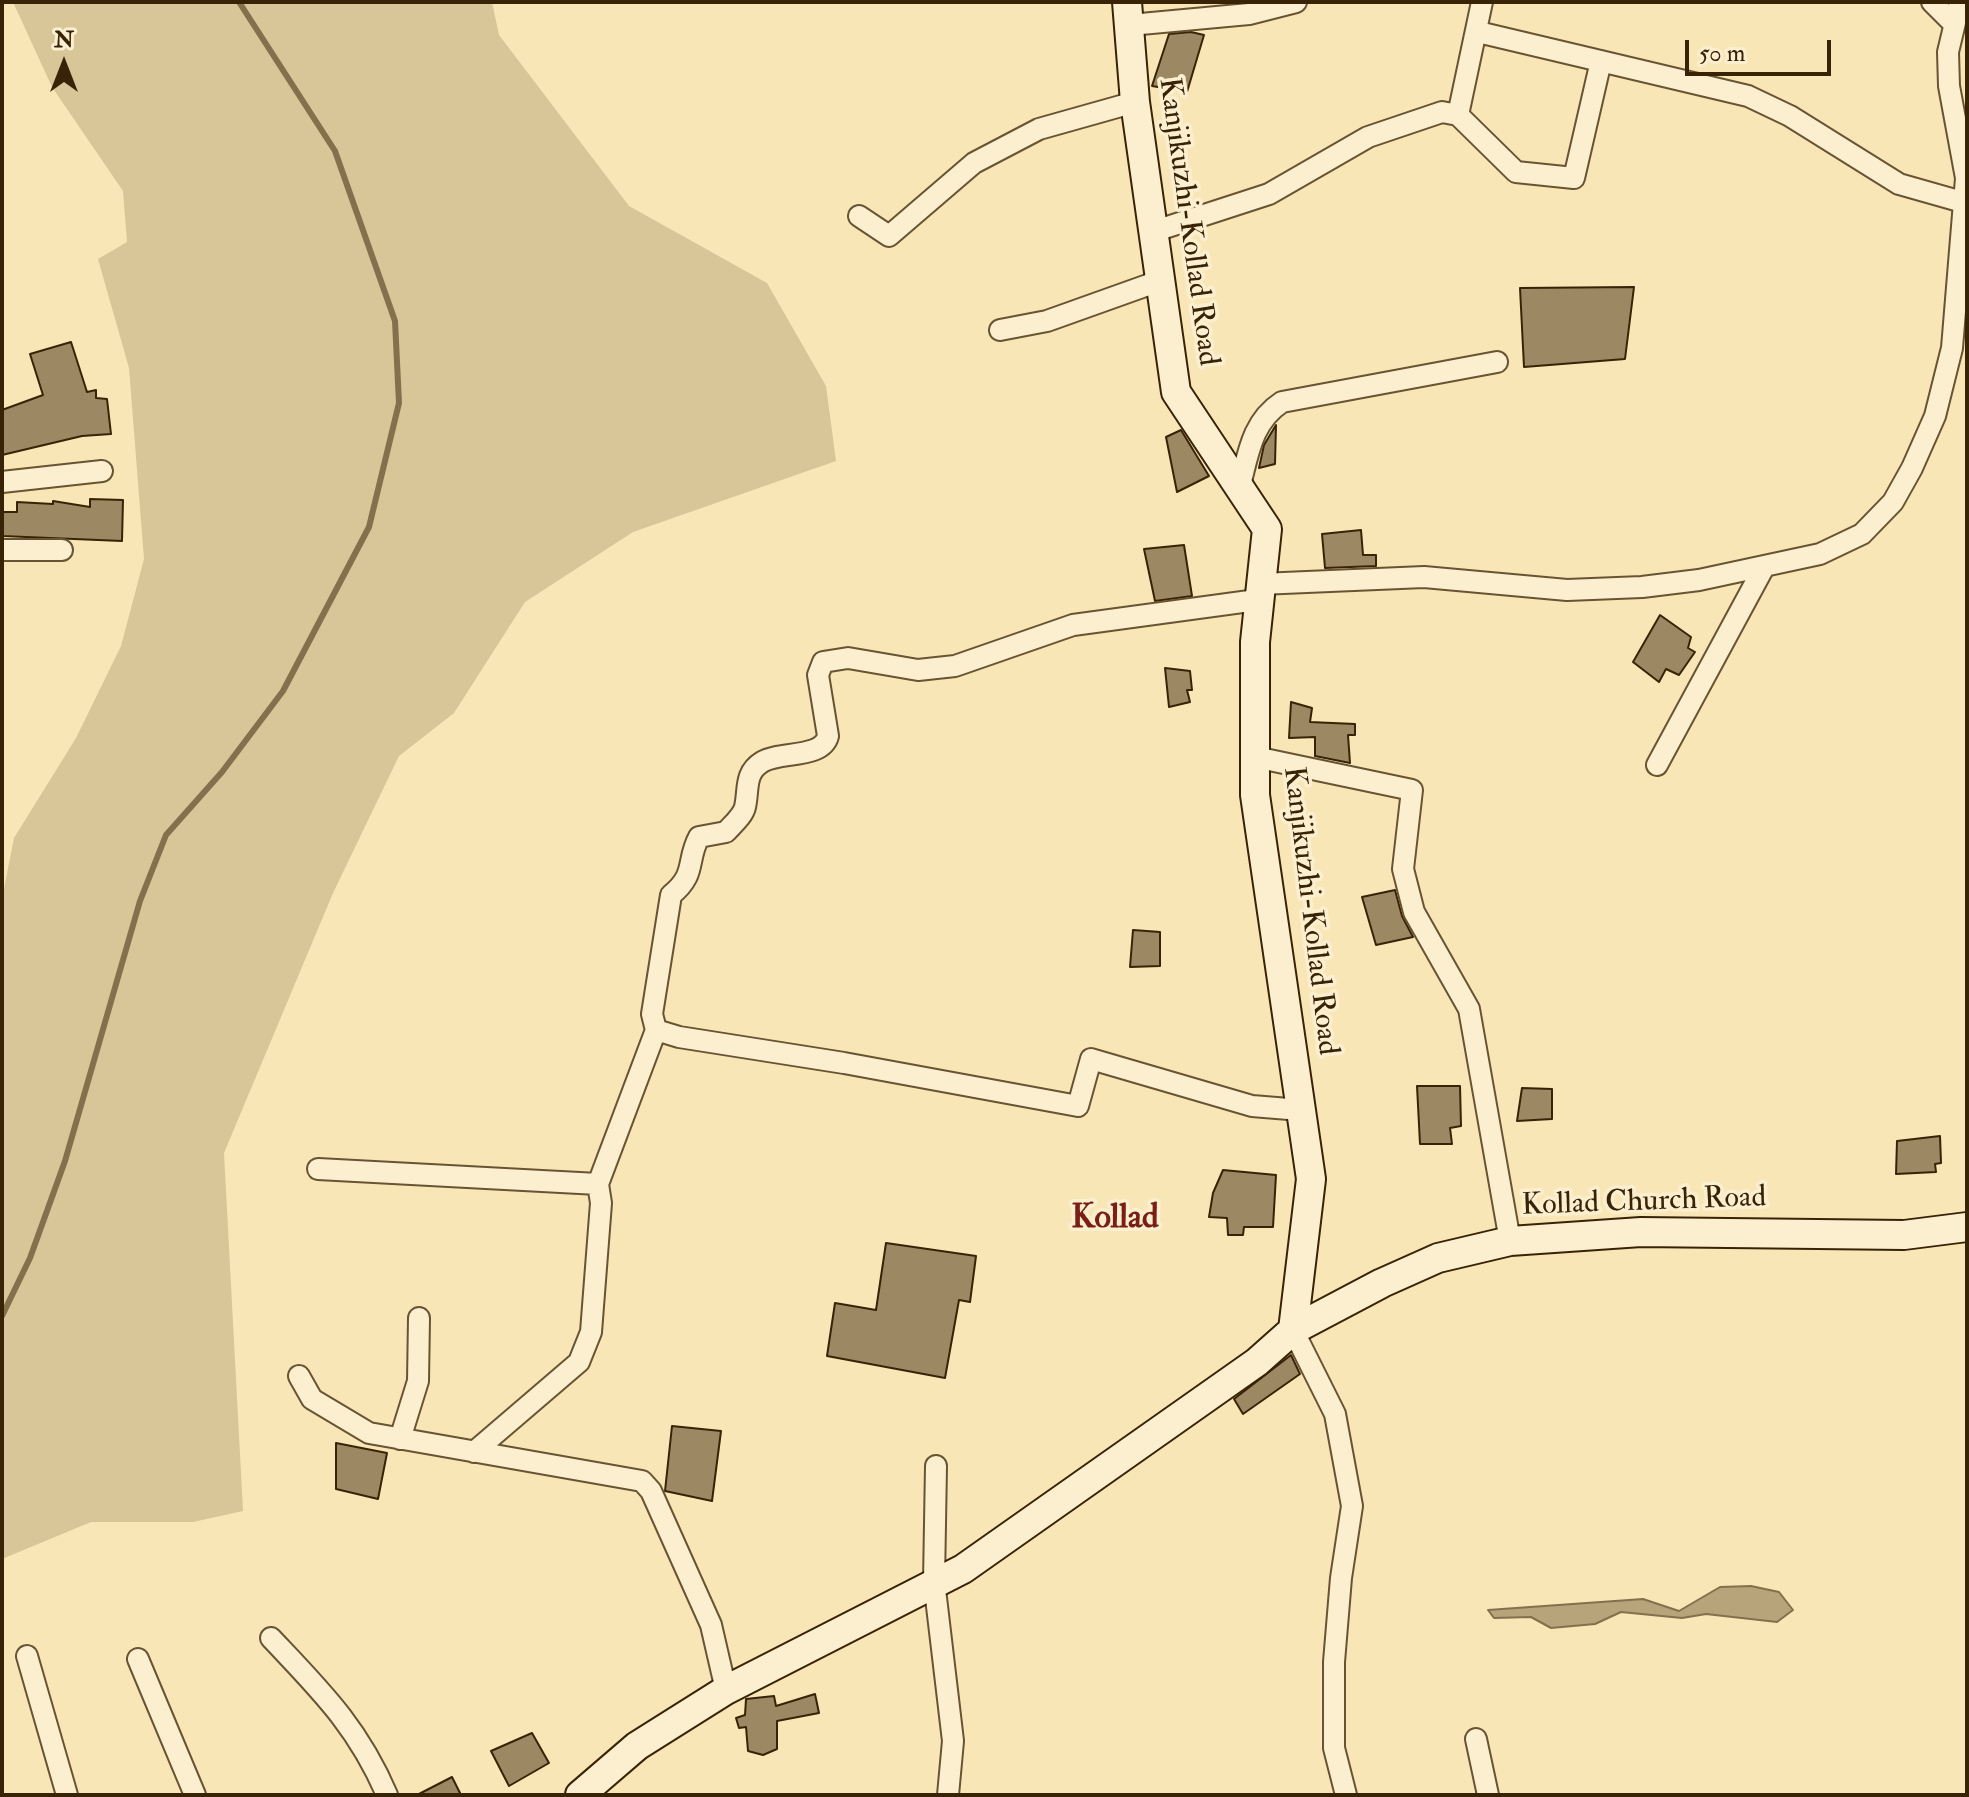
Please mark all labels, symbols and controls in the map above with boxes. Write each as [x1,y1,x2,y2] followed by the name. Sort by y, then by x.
[24,24,104,104] north arrow
[1689,24,1835,74] scale bar
[54,26,74,54] text: N
[1699,38,1745,69] text: 50 m
[1149,76,1225,368] street label: Kanjikuzhi-Kollad Road
[1273,765,1345,1057] street label: Kanjikuzhi-Kollad Road
[1521,1181,1767,1225] street label: Kollad Church Road
[1071,1200,1159,1240] district label: Kollad

